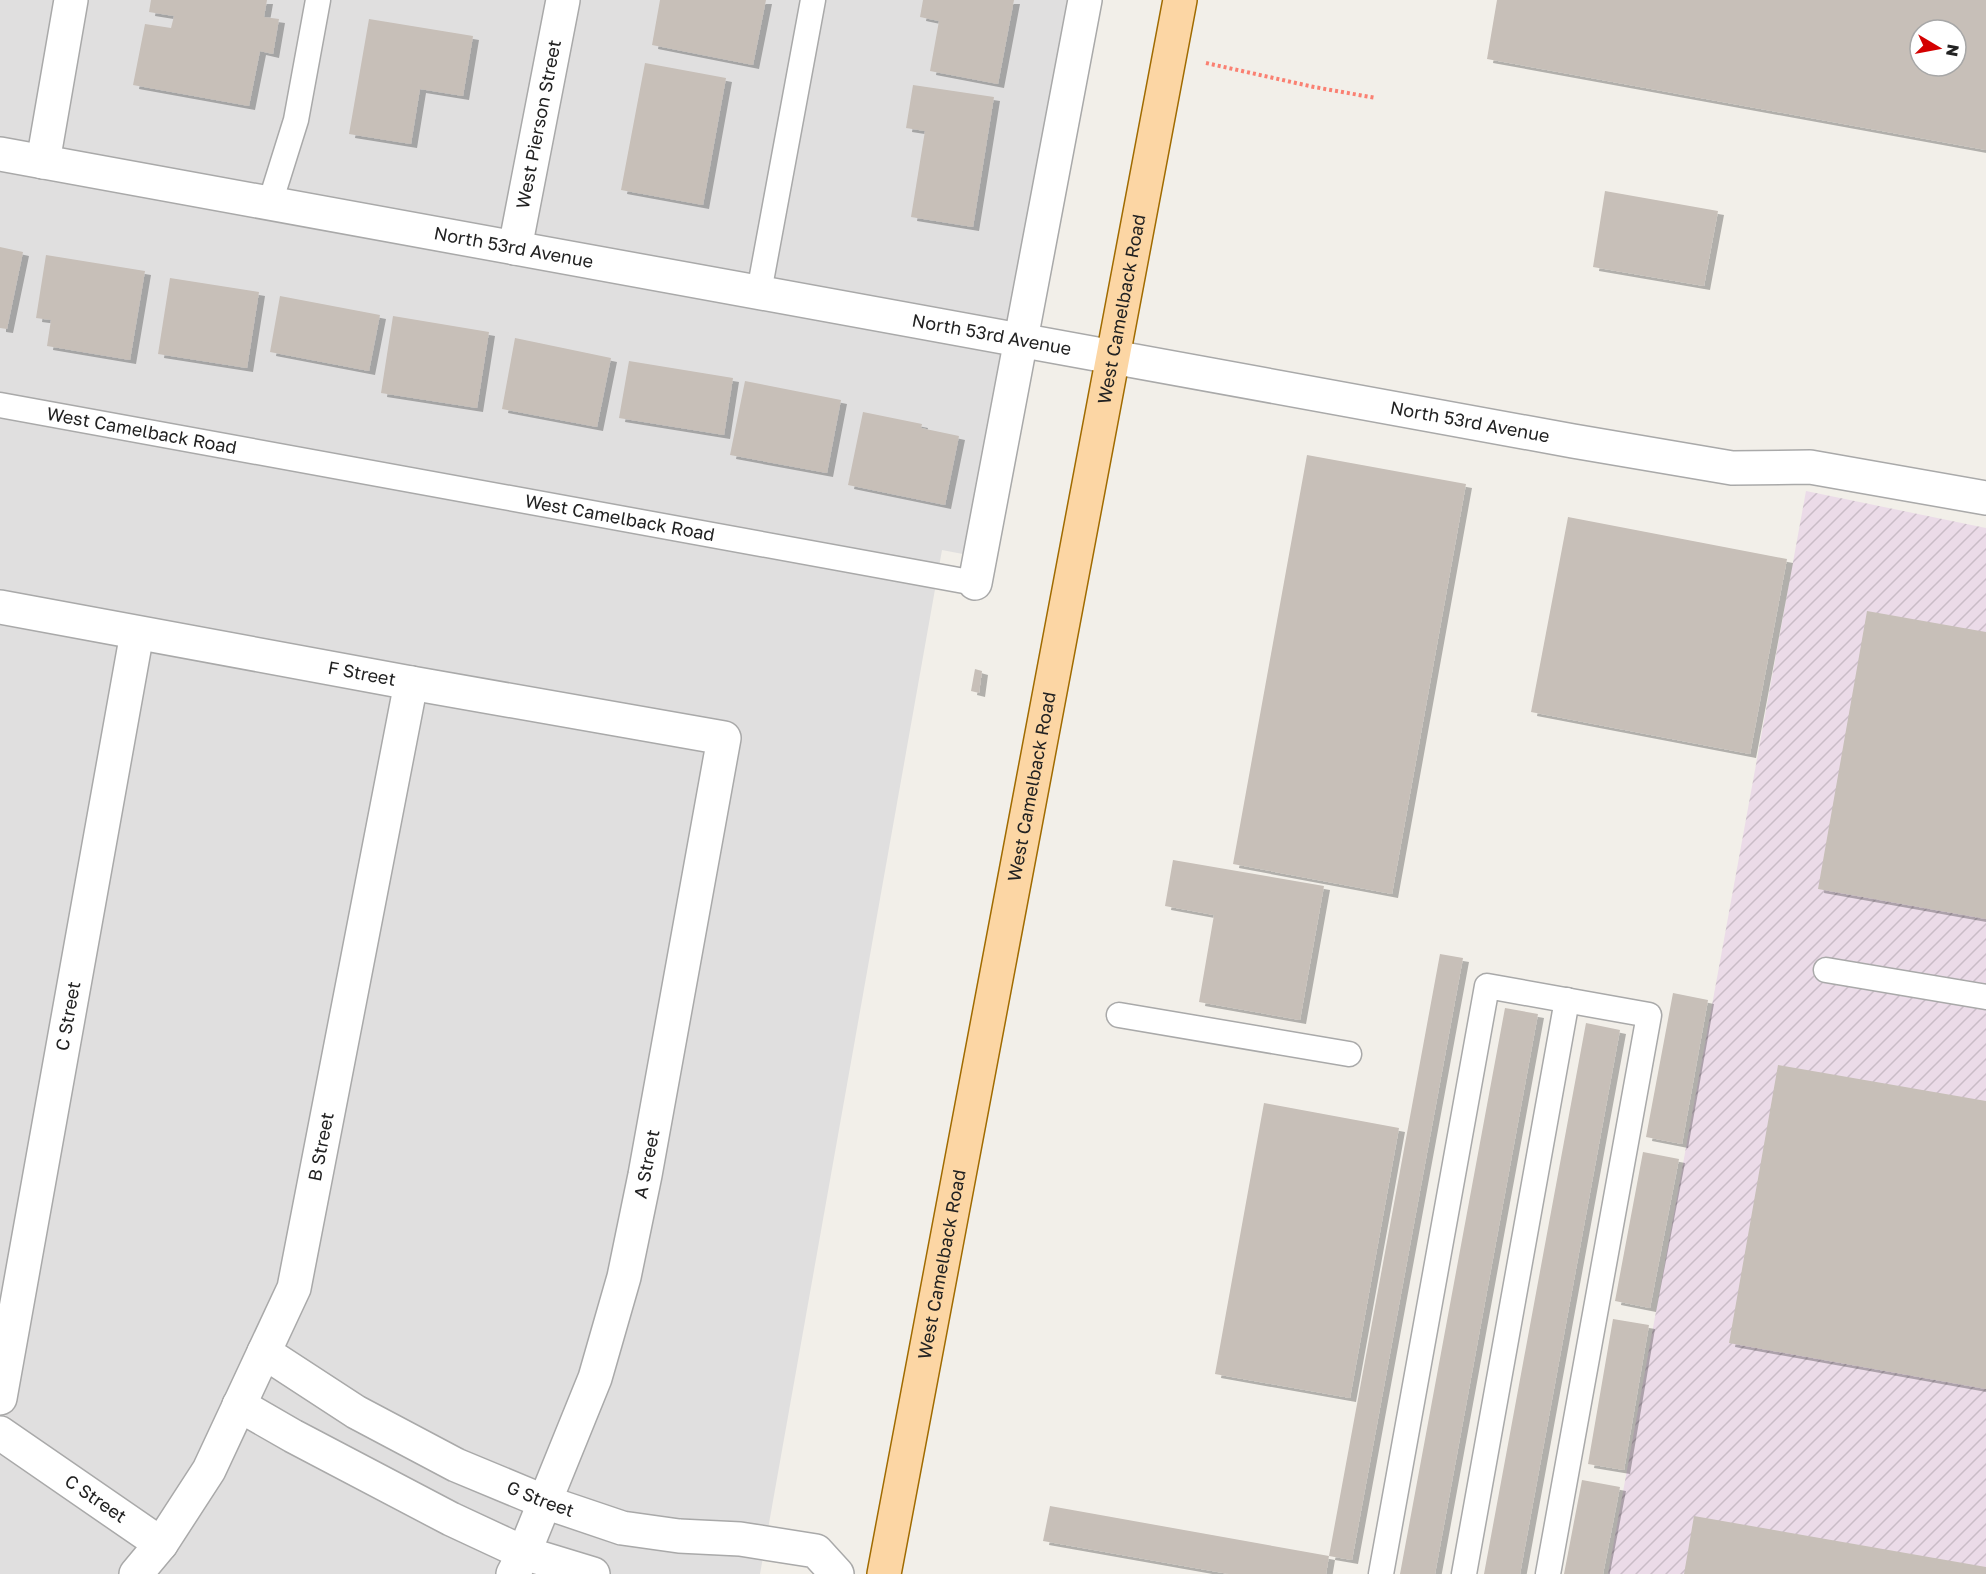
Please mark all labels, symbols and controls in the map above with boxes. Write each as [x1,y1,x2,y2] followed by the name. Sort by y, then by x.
[1908,18,1968,78] north arrow
[511,38,565,210] street label: West Pierson Street
[1942,43,1964,58] text: N
[1092,212,1149,406] street label: West Camelback Road
[432,221,595,272] street label: North 53rd Avenue
[910,309,1073,359] street label: North 53rd Avenue
[1388,396,1551,447] street label: North 53rd Avenue
[45,402,239,458] street label: West Camelback Road
[523,489,717,545] street label: West Camelback Road
[326,656,398,690] street label: F Street
[1002,690,1060,883] street label: West Camelback Road
[50,979,84,1052] street label: C Street
[303,1110,338,1183] street label: B Street
[629,1127,663,1200] street label: A Street
[913,1168,970,1361] street label: West Camelback Road
[61,1469,131,1527] street label: C Street
[504,1475,577,1521] street label: G Street

